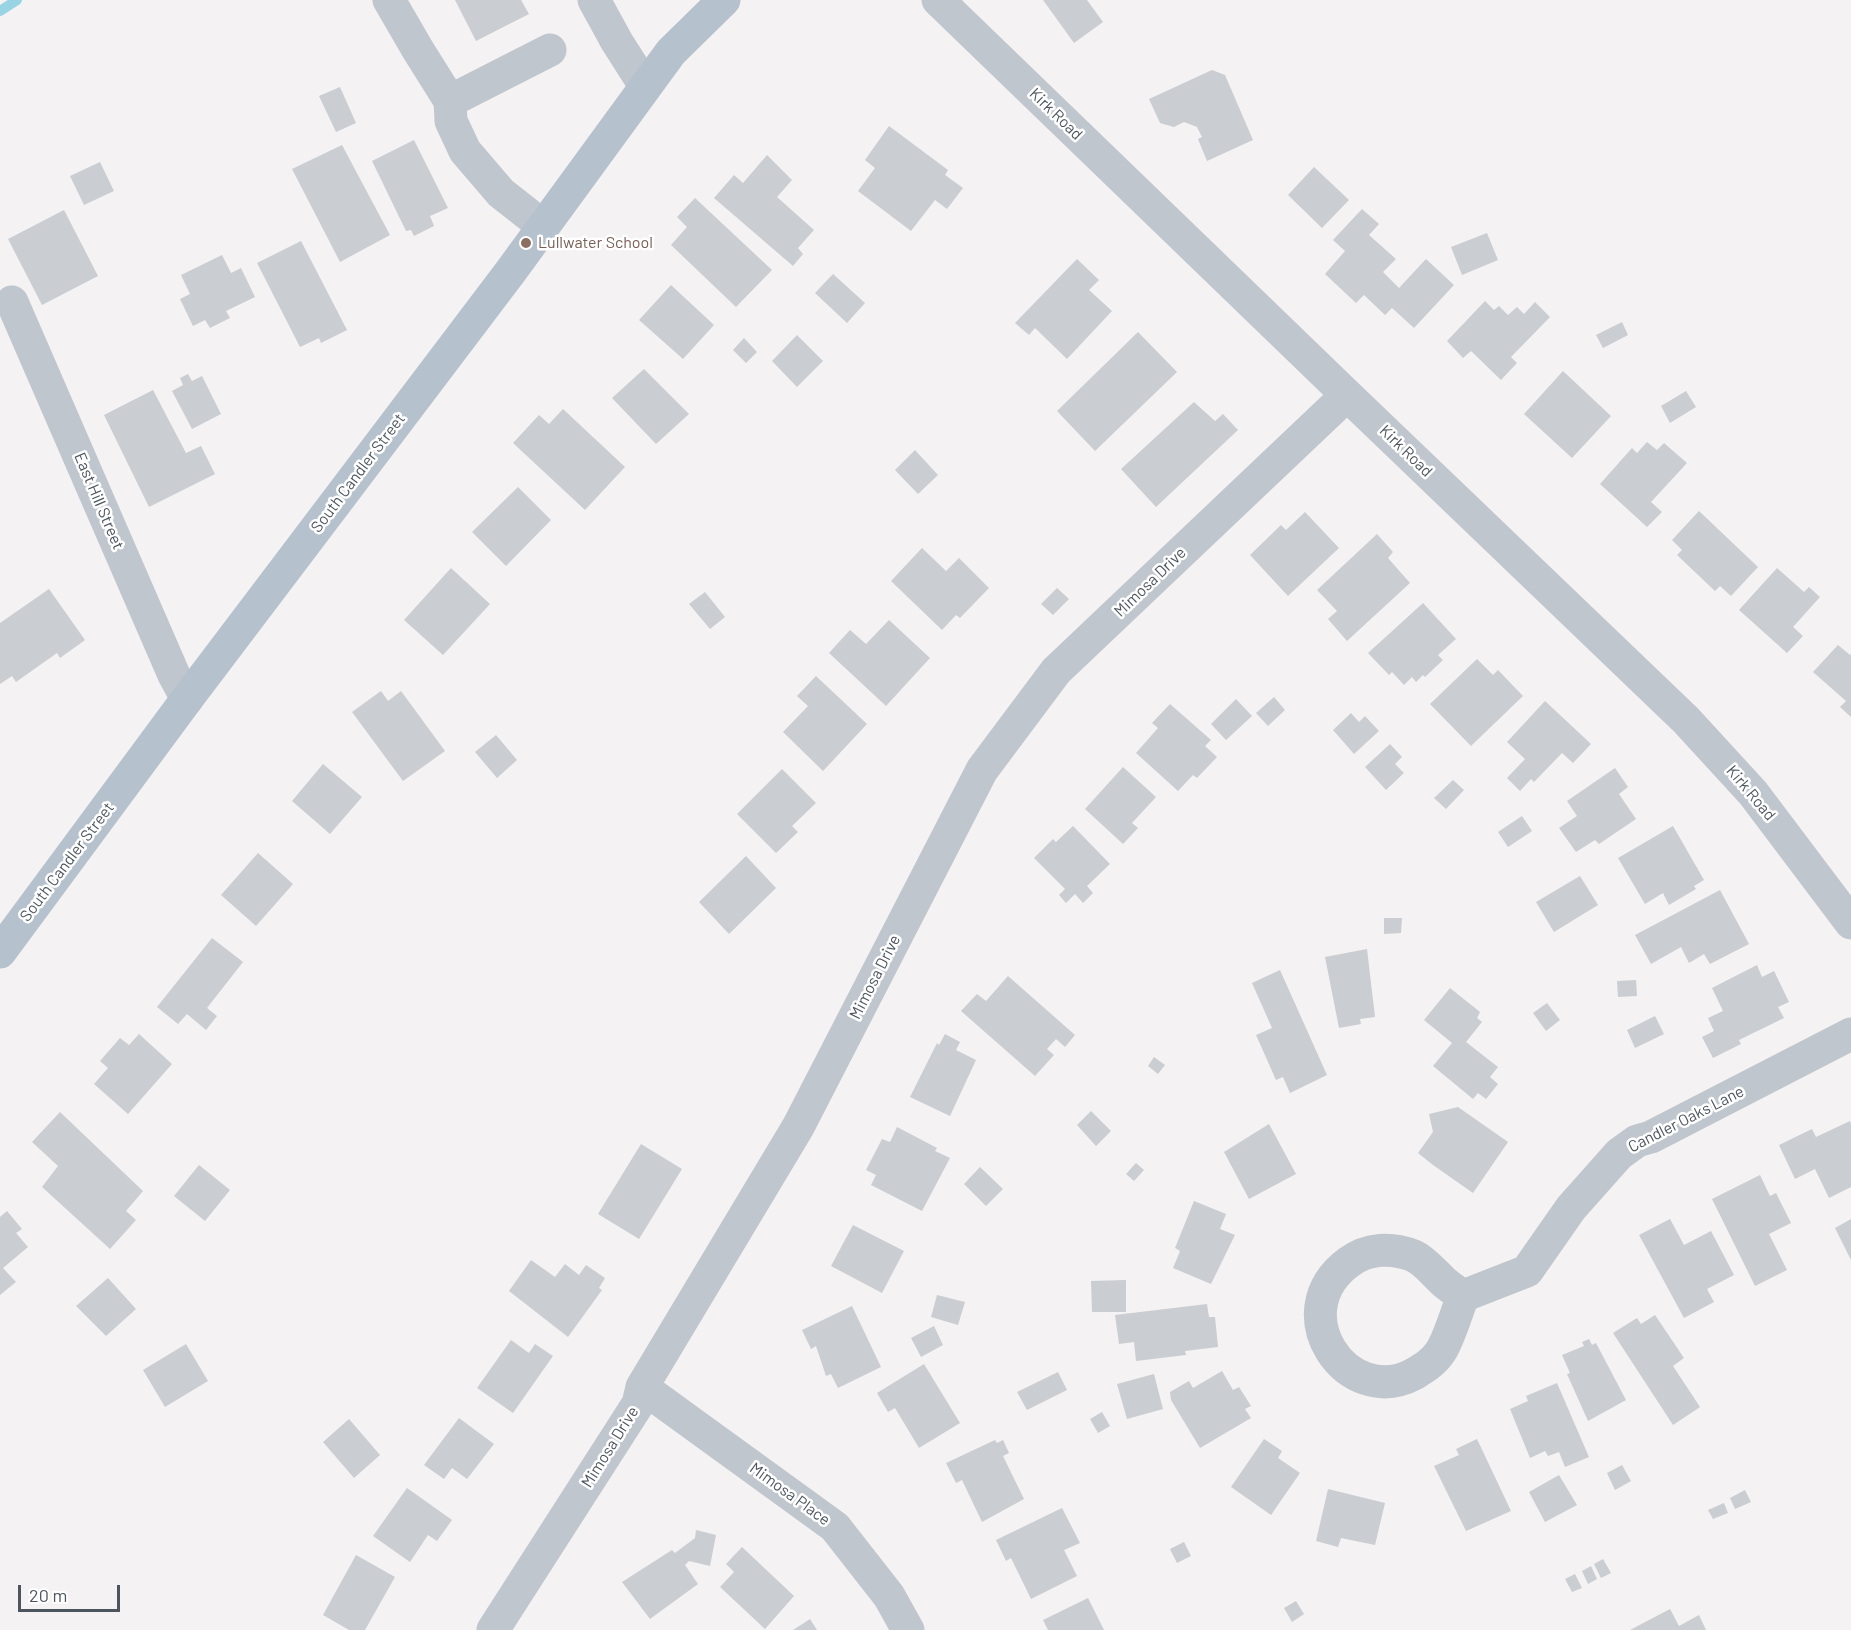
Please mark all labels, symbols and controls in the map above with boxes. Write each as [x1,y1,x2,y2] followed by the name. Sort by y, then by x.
[1025,84,1087,144] street label: Kirk Road
[538,233,653,253] place label: Lullwater School
[519,236,533,250] marker: Lullwater School
[307,410,409,536] street label: South Candler Street
[1375,421,1437,481] street label: Kirk Road
[70,450,128,552] street label: East Hill Street
[1110,543,1190,621] street label: Mimosa Drive
[1722,761,1780,825] street label: Kirk Road
[16,799,118,925] street label: South Candler Street
[846,932,904,1022] street label: Mimosa Drive
[1625,1082,1747,1156] street label: Candler Oaks Lane
[577,1403,643,1491] street label: Mimosa Drive
[746,1458,834,1530] street label: Mimosa Place
[21,1573,123,1611] scale bar
[29,1584,67,1606] text: 20 m

